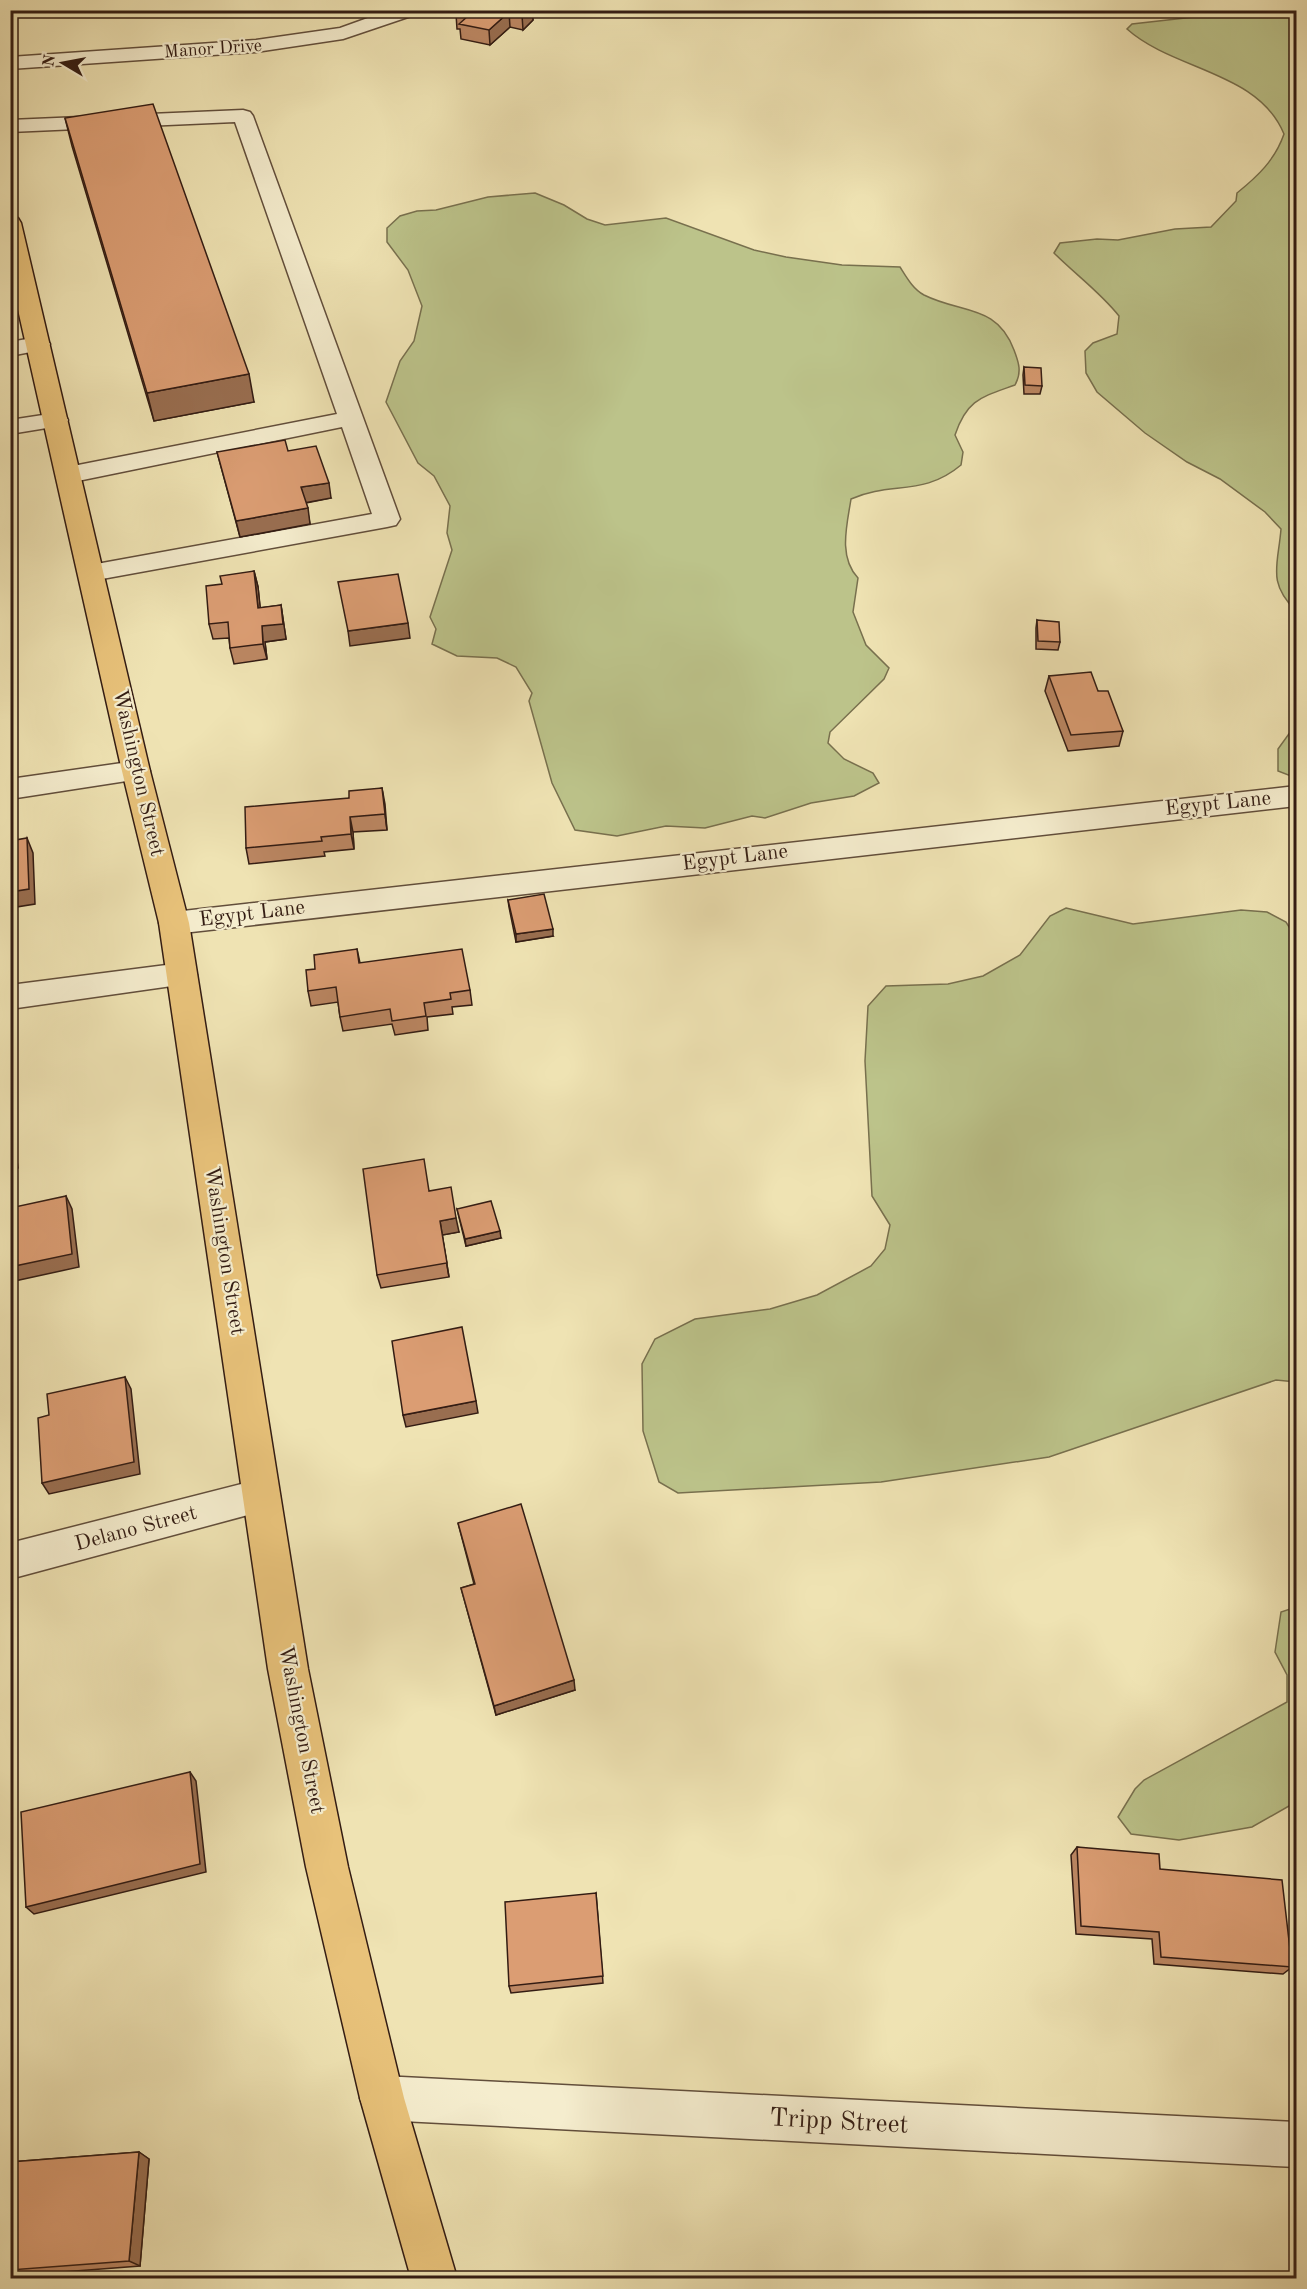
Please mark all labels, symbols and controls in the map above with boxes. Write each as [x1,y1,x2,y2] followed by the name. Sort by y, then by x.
[33,33,93,93] north arrow
[163,37,263,61] street label: Manor Drive
[41,53,59,68] text: N
[109,687,167,859] street label: Washington Street
[1164,788,1272,820] street label: Egypt Lane
[681,841,789,875] street label: Egypt Lane
[198,897,306,931] street label: Egypt Lane
[200,1165,248,1337] street label: Washington Street
[73,1503,199,1555] street label: Delano Street
[274,1644,328,1816] street label: Washington Street
[769,2105,909,2139] street label: Tripp Street

